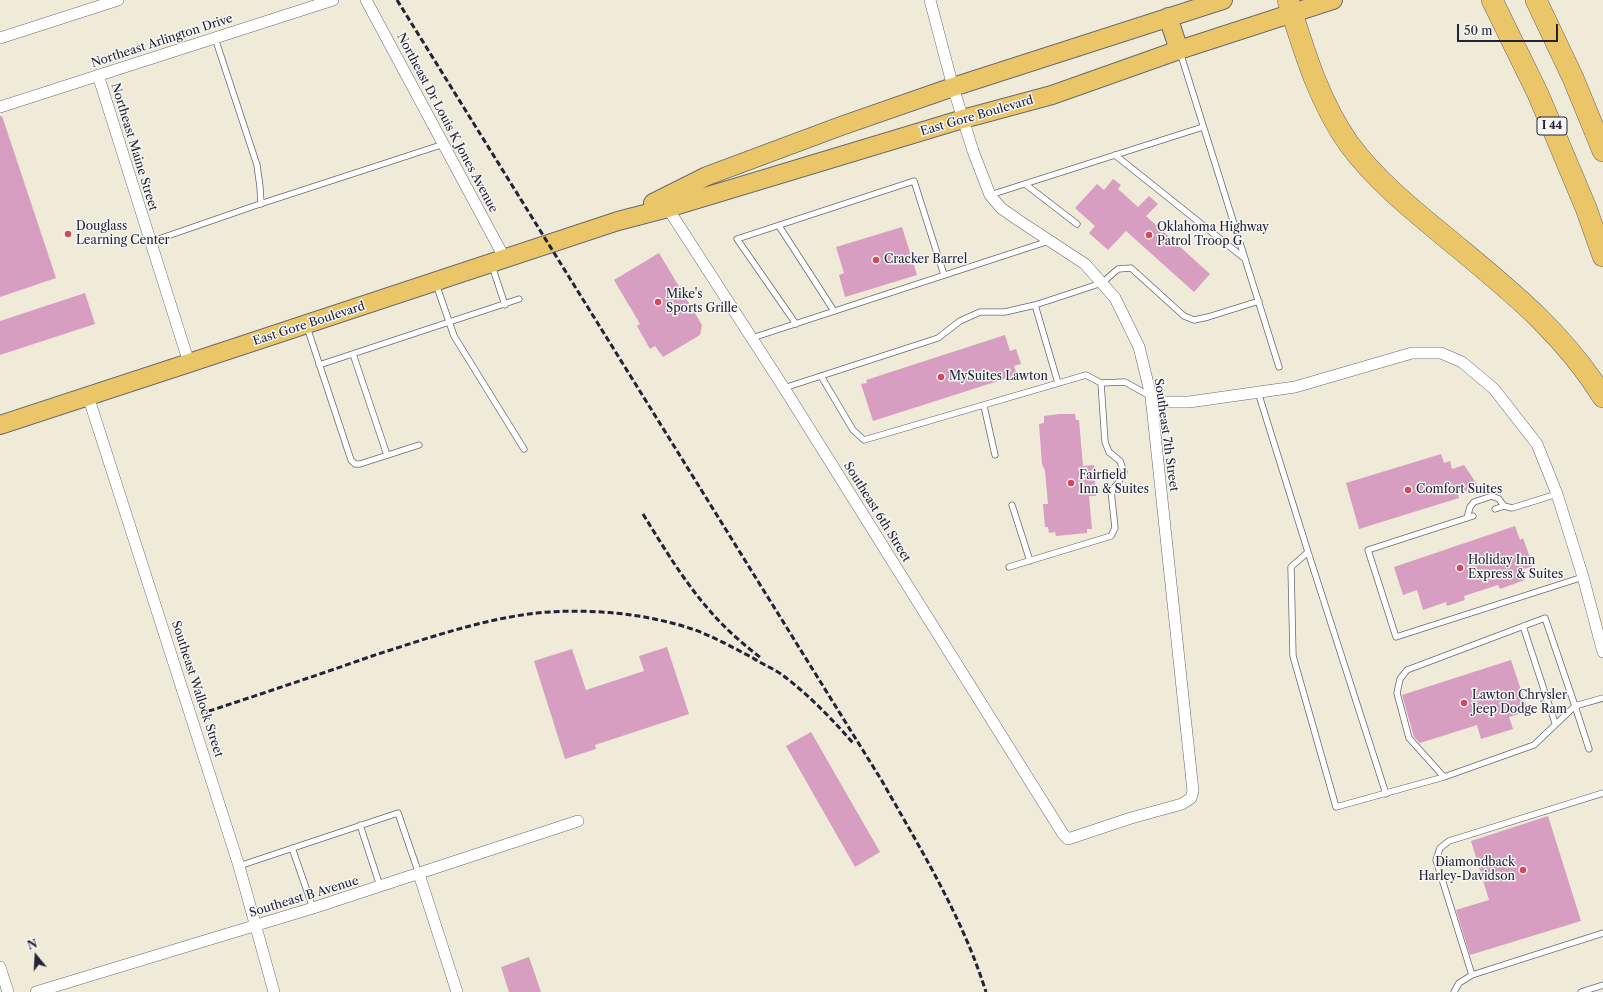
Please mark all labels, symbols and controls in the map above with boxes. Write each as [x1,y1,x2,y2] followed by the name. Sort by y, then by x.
[89,11,235,71] street label: Northeast Arlington Drive
[1459,16,1560,42] scale bar
[1464,23,1493,38] text: 50 m
[393,31,501,215] street label: Northeast Dr Louis K Jones Avenue
[108,81,160,213] street label: Northeast Maine Street
[919,93,1035,139] street label: East Gore Boulevard
[1537,117,1567,135] road number: I 44
[76,220,170,248] place label: Douglass Learning Center
[1157,221,1269,249] place label: Oklahoma Highway Patrol Troop G
[63,229,73,239] marker: Douglass Learning Center
[1144,230,1154,240] marker: Oklahoma Highway Patrol Troop G
[884,253,967,267] place label: Cracker Barrel
[871,255,881,265] marker: Cracker Barrel
[666,288,738,316] place label: Mike's Sports Grille
[653,297,663,307] marker: Mike's Sports Grille
[251,299,367,349] street label: East Gore Boulevard
[949,370,1048,384] place label: MySuites Lawton
[936,372,946,382] marker: MySuites Lawton
[1151,377,1181,493] street label: Southeast 7th Street
[840,459,914,565] street label: Southeast 6th Street
[1079,469,1149,497] place label: Fairfield Inn & Suites
[1066,478,1076,488] marker: Fairfield Inn & Suites
[1416,483,1502,497] place label: Comfort Suites
[1403,485,1413,495] marker: Comfort Suites
[1468,554,1563,582] place label: Holiday Inn Express & Suites
[1455,563,1465,573] marker: Holiday Inn Express & Suites
[168,619,226,759] street label: Southeast Wallock Street
[1472,689,1567,717] place label: Lawton Chrysler Jeep Dodge Ram
[1459,698,1469,708] marker: Lawton Chrysler Jeep Dodge Ram
[1418,856,1515,884] place label: Diamondback Harley-Davidson
[1518,865,1528,875] marker: Diamondback Harley-Davidson
[248,874,360,920] street label: Southeast B Avenue
[16,936,56,976] north arrow
[26,936,39,953] text: N

